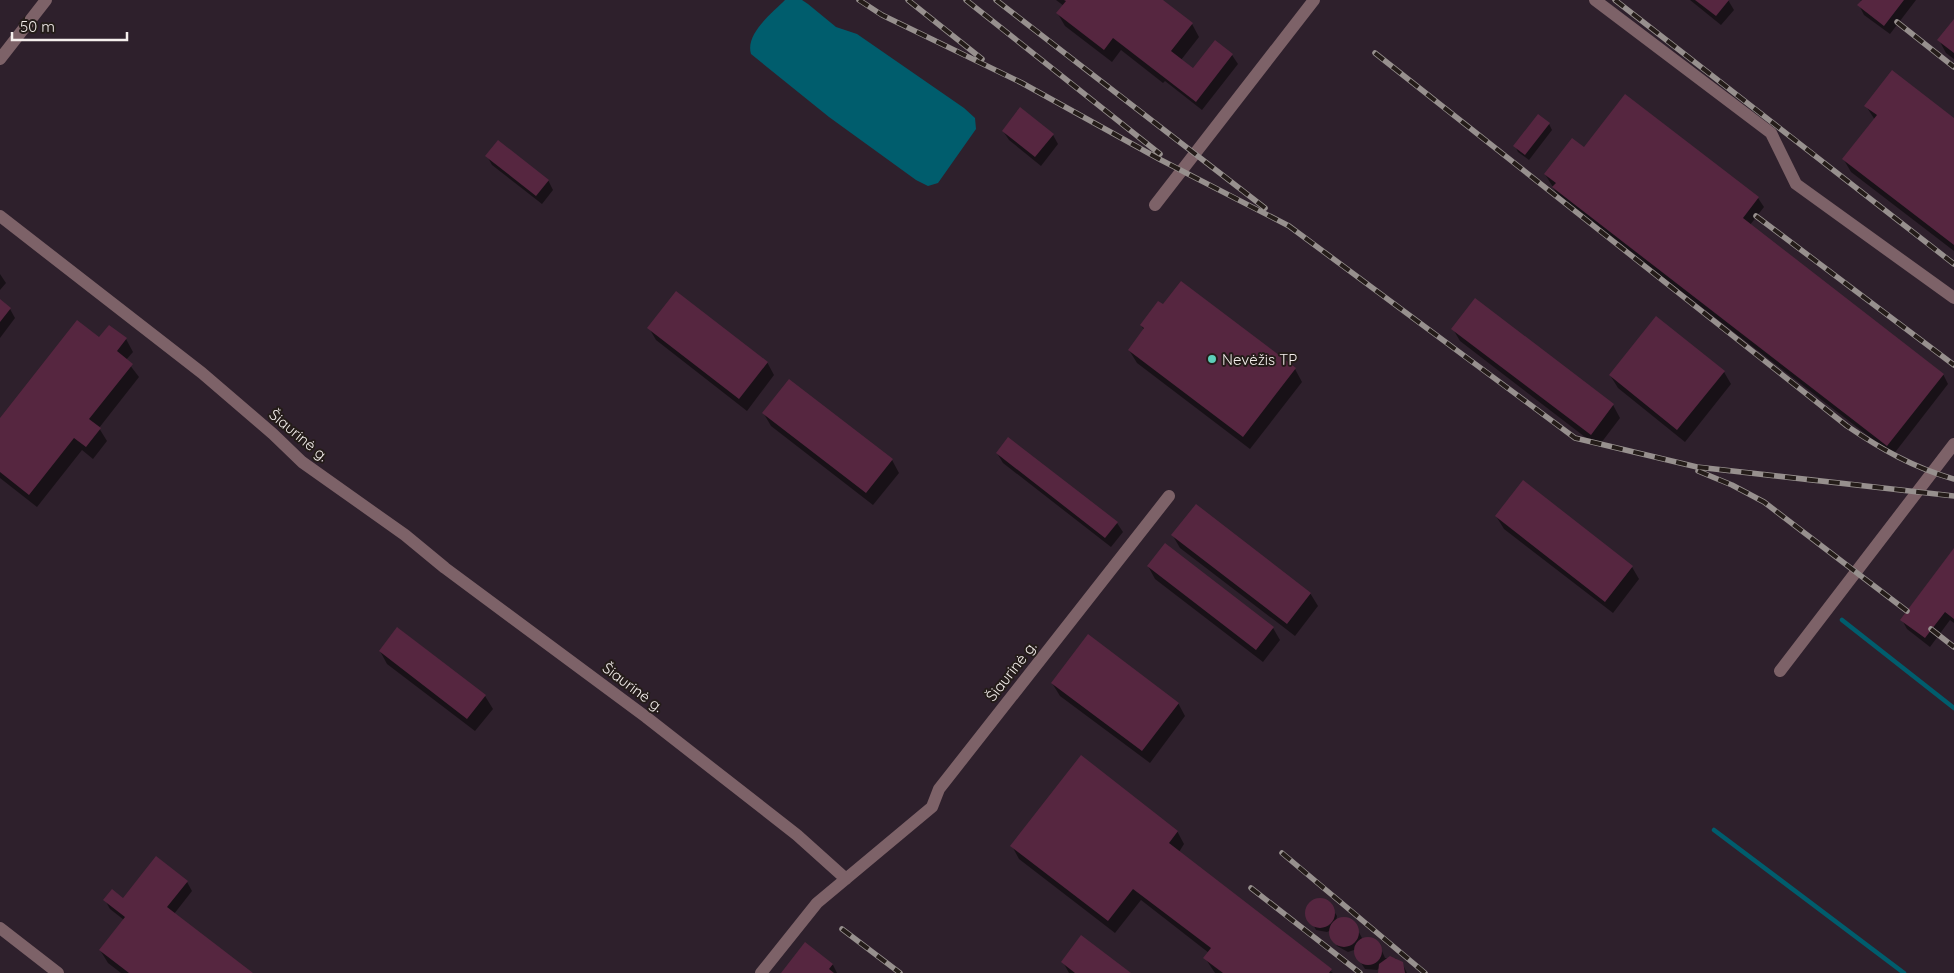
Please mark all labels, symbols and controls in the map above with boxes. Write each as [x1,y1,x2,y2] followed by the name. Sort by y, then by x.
[12,10,128,42] scale bar
[20,17,55,36] text: 50 m
[1222,350,1297,369] place label: Nevėžis TP
[1206,353,1218,365] marker: Nevėžis TP
[266,405,332,465] street label: Šiaurinė g.
[982,637,1040,705] street label: Šiaurinė g.
[599,658,667,716] street label: Šiaurinė g.

